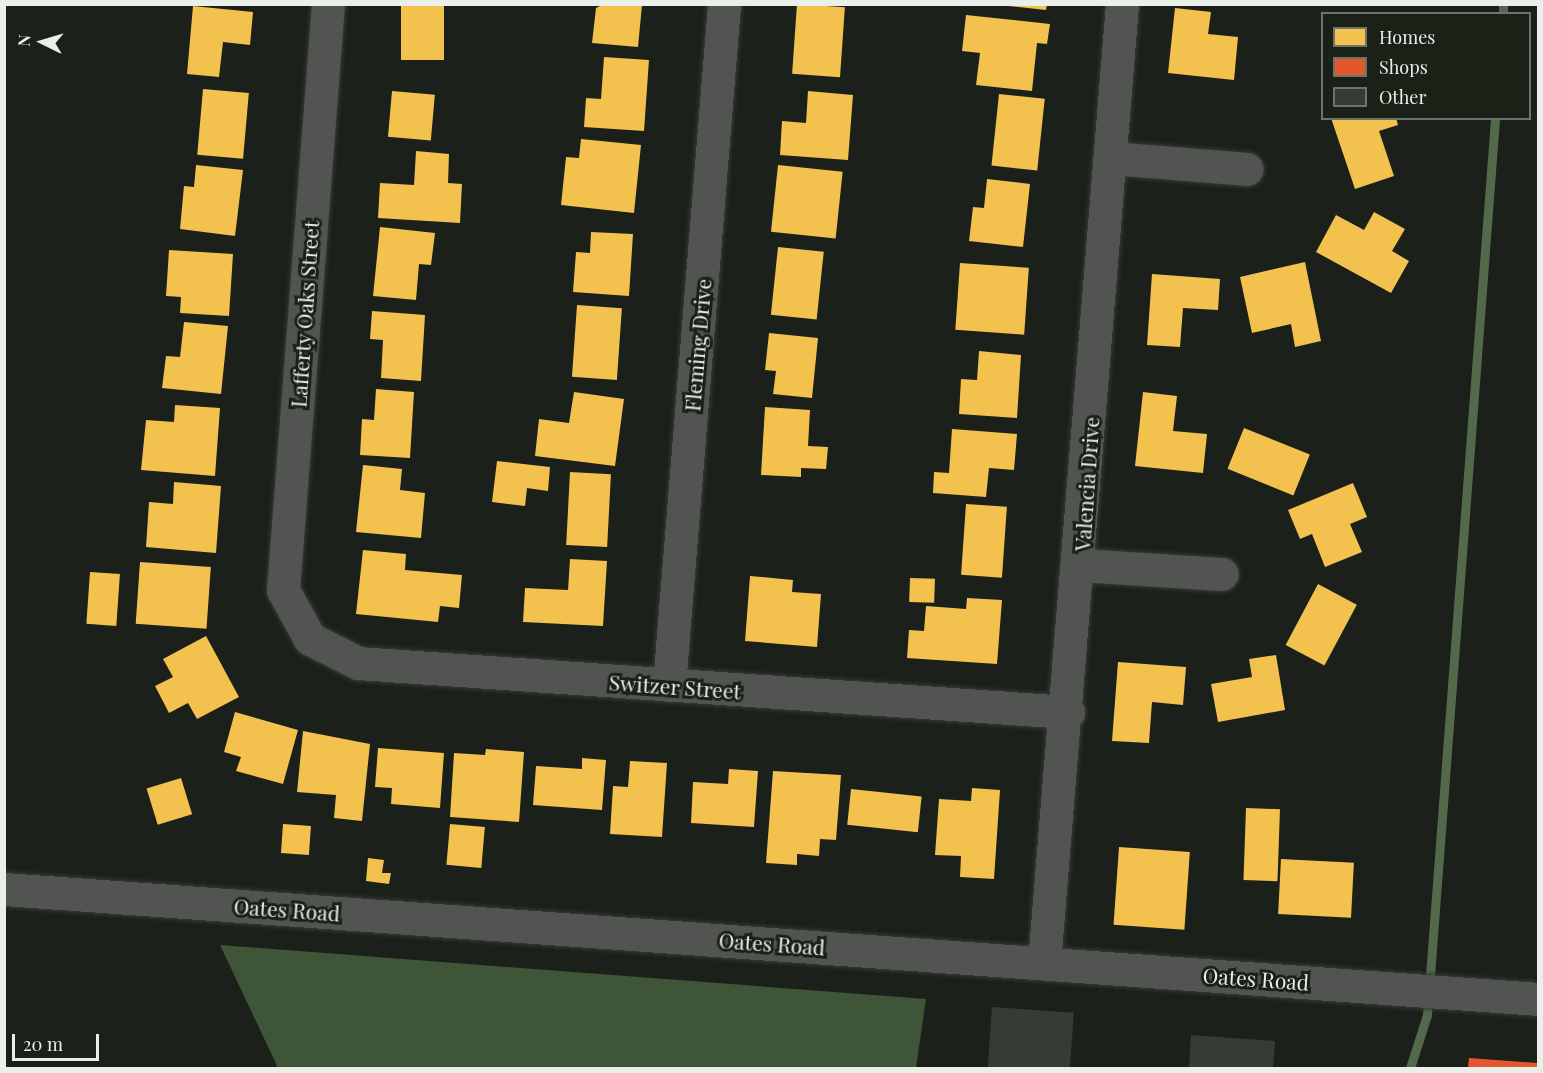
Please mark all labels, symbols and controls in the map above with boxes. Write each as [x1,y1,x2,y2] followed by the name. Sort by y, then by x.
[12,12,72,72] north arrow
[1321,12,1531,120] legend
[1379,25,1435,49] text: Homes
[13,34,35,47] text: N
[1379,55,1428,79] text: Shops
[1379,85,1426,109] text: Other
[285,219,323,409] street label: Lafferty Oaks Street
[679,278,715,412] street label: Fleming Drive
[1069,416,1103,552] street label: Valencia Drive
[608,669,742,703] street label: Switzer Street
[233,893,341,925] street label: Oates Road
[718,927,826,959] street label: Oates Road
[1202,962,1310,994] street label: Oates Road
[15,1022,102,1060] scale bar
[23,1032,63,1056] text: 20 m

